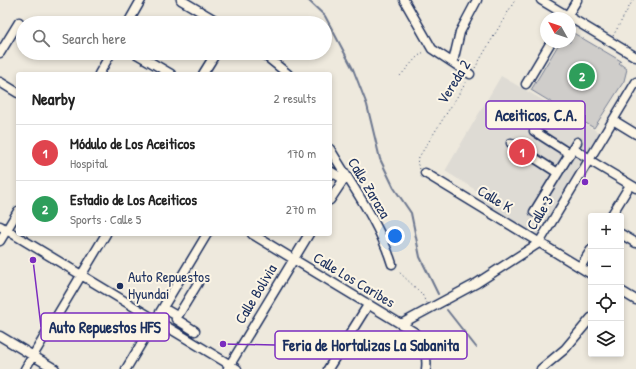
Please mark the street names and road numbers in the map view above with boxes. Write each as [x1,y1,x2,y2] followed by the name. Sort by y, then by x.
[432,56,475,108] street label: Vereda 2
[343,153,396,222] street label: Calle Zaraza
[474,180,517,217] street label: Calle K
[521,191,558,234] street label: Calle 3
[309,247,399,312] street label: Calle Los Caribes
[230,260,282,328] street label: Calle Bolivia

